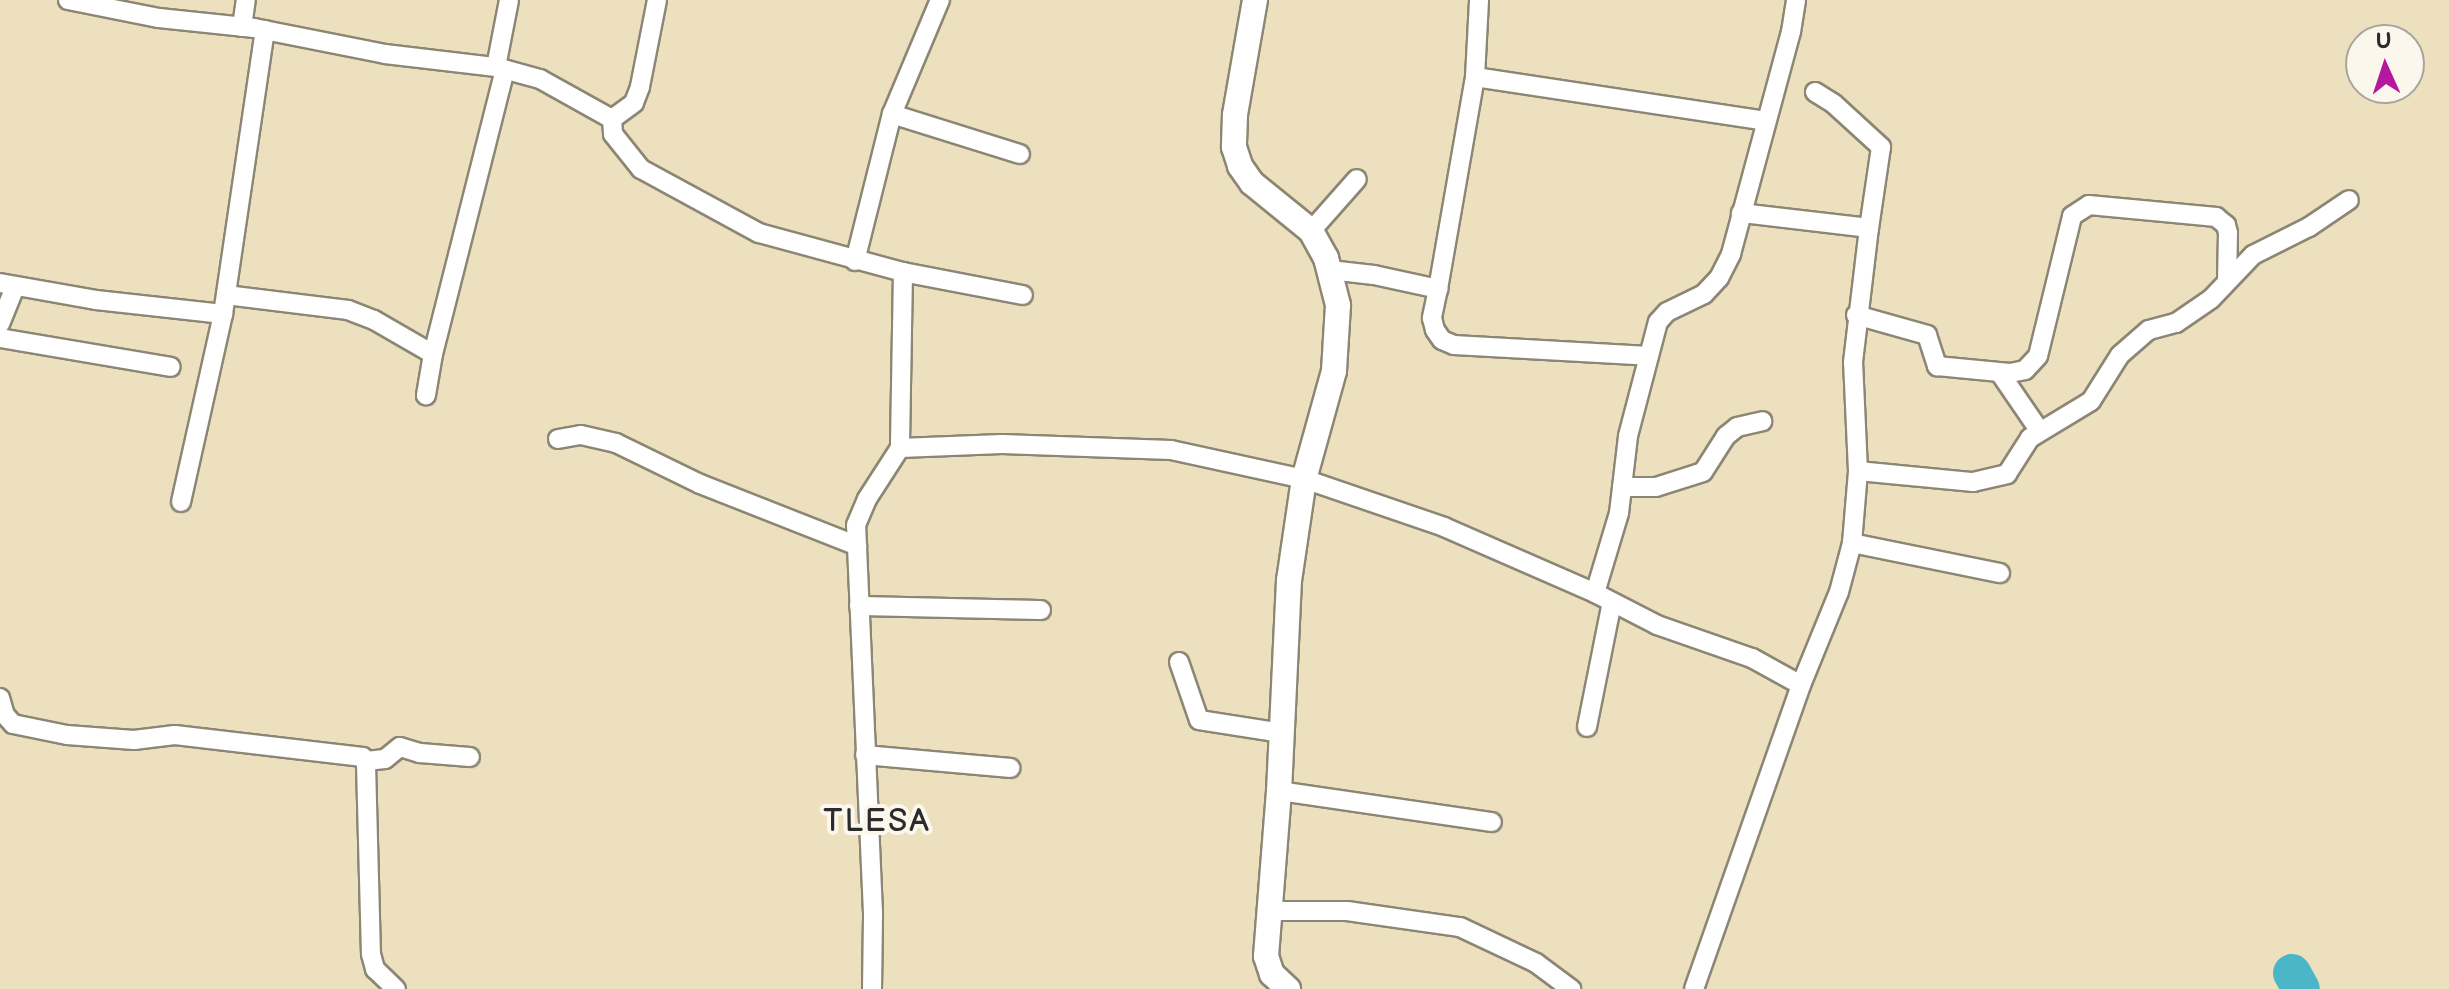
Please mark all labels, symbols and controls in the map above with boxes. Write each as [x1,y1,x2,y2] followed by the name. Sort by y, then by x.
[2345,24,2425,104] north arrow
[2375,28,2392,55] text: U
[823,803,931,841] district label: TLESA

